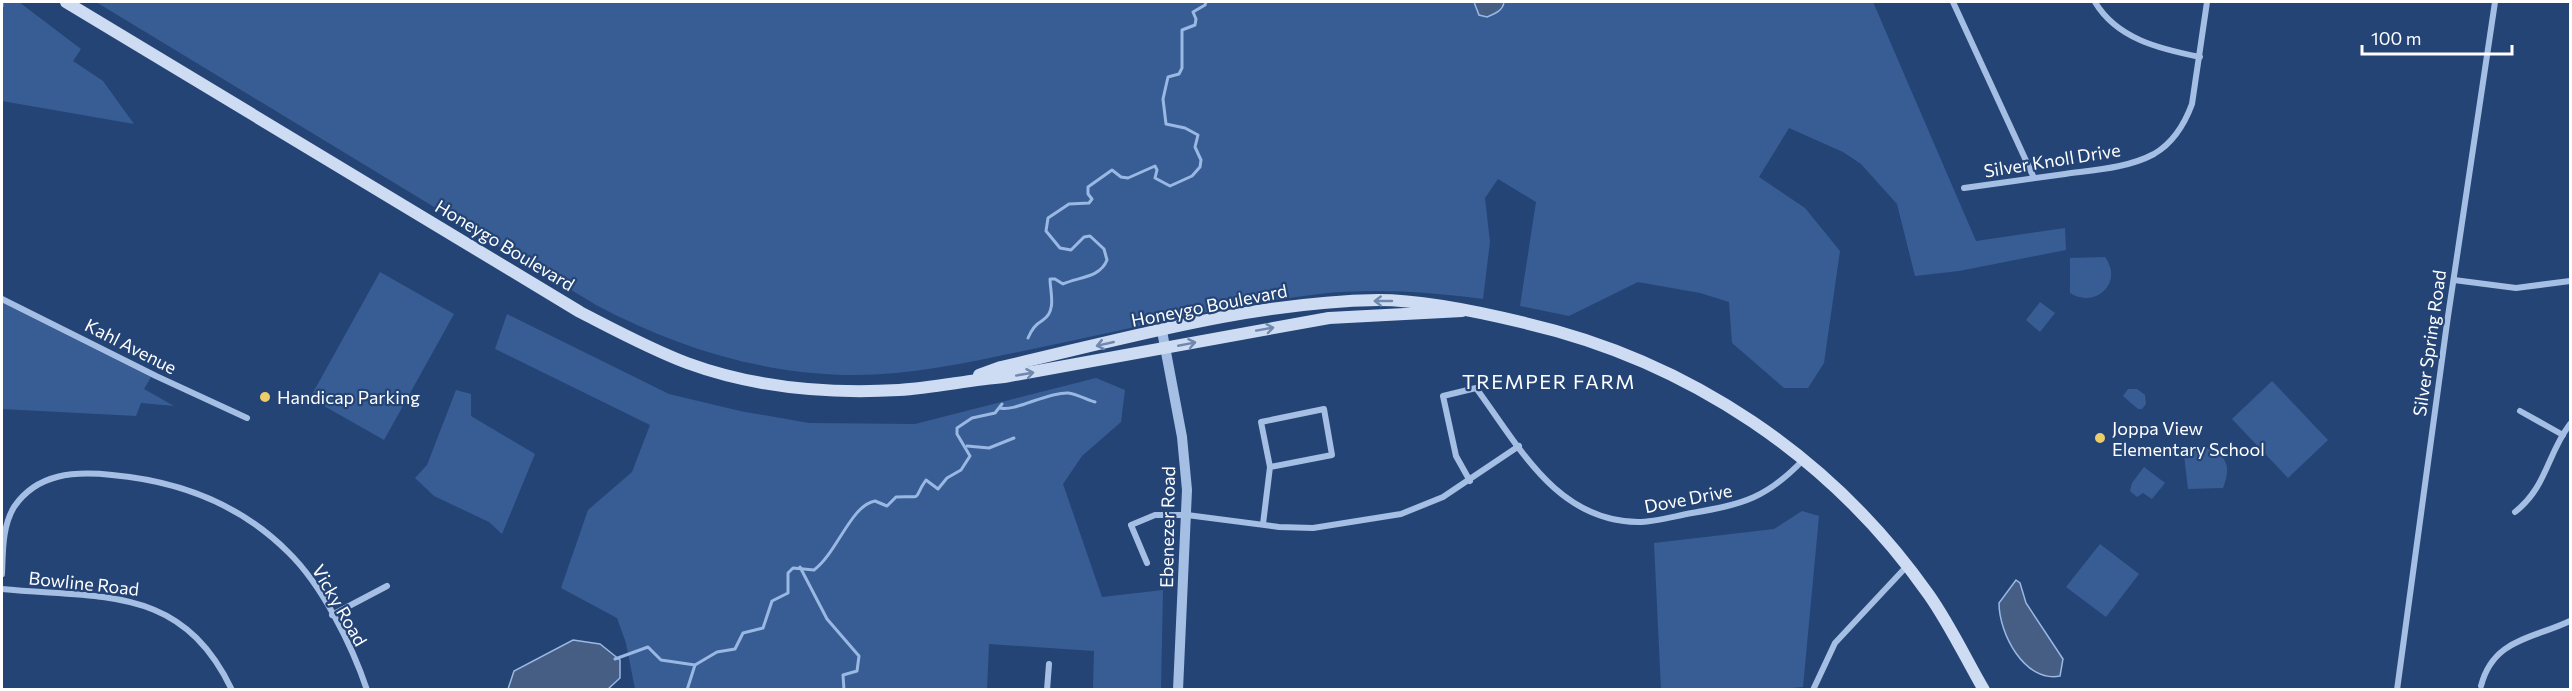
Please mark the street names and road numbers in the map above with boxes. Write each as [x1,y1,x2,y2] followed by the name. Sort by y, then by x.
[1982,138,2122,182] street label: Silver Knoll Drive
[431,195,579,295] street label: Honeygo Boulevard
[2408,268,2450,418] street label: Silver Spring Road
[1129,279,1289,331] street label: Honeygo Boulevard
[82,314,180,378] street label: Kahl Avenue
[1155,466,1179,588] street label: Ebenezer Road
[1642,479,1734,517] street label: Dove Drive
[308,560,372,650] street label: Vicky Road
[28,566,140,600] street label: Bowline Road

